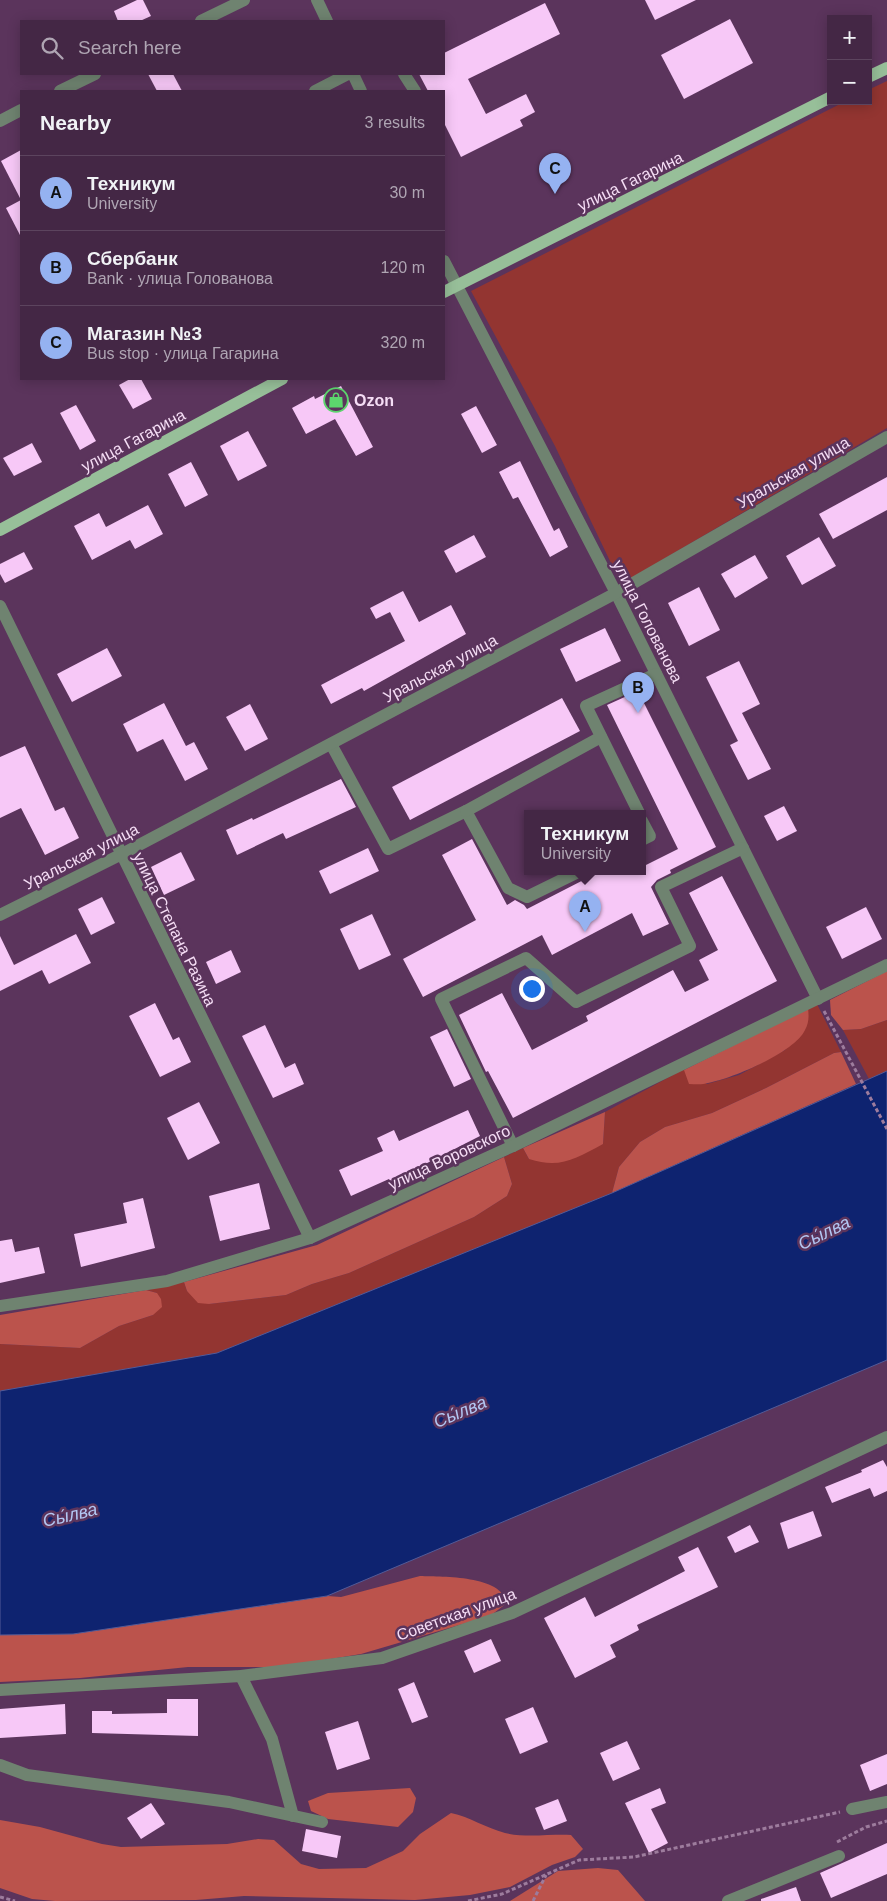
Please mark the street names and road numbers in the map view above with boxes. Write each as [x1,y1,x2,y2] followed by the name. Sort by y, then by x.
[575,149,686,214] street label: улица Гагарина
[78,406,188,475] street label: улица Гагарина
[734,433,852,511] street label: Уральская улица
[609,557,686,685] street label: улица Голованова
[381,631,500,706] street label: Уральская улица
[21,820,141,893] street label: Уральская улица
[130,850,219,1009] street label: улица Степана Разина
[386,1122,513,1193] street label: улица Воровского
[394,1585,518,1644] street label: Советская улица

